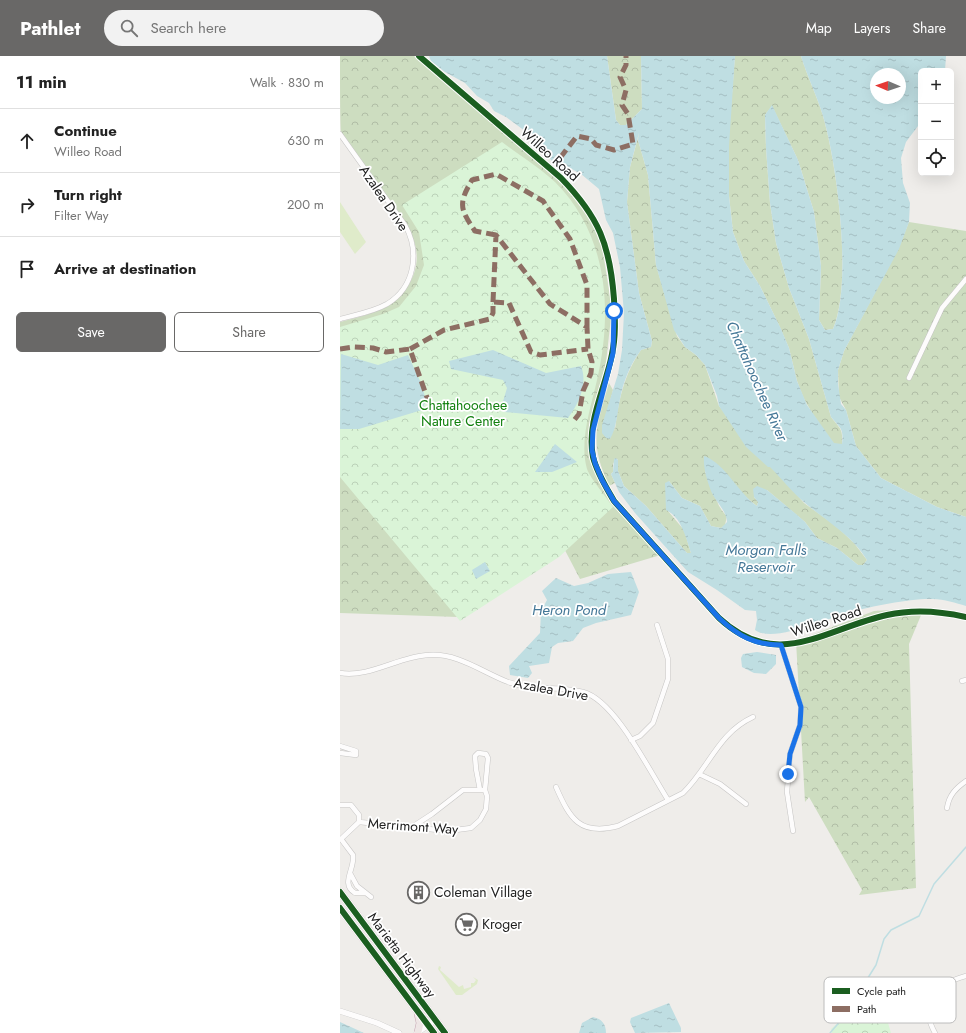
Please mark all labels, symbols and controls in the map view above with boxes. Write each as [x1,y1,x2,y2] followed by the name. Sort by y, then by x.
[104,10,384,46] search box
[20,15,80,42] text: Pathlet
[118,17,140,39] icon: search
[150,17,226,39] text: Search here
[806,18,832,38] text: Map
[854,18,890,38] text: Layers
[912,18,946,38] text: Share
[870,68,906,104] north arrow
[918,68,954,176] map controls
[918,68,954,104] button: +
[16,70,67,94] text: 11 min
[250,73,324,92] text: Walk · 830 m
[918,104,954,140] button: −
[54,120,117,142] text: Continue
[516,122,584,186] street label: Willeo Road
[16,130,38,152] icon: ahead
[288,131,324,150] text: 630 m
[918,140,954,176] button: locate
[54,142,122,161] text: Willeo Road
[355,161,413,235] street label: Azalea Drive
[54,184,122,206] text: Turn right
[16,194,38,216] icon: right
[287,195,324,214] text: 200 m
[54,206,109,225] text: Filter Way
[16,258,38,280] icon: arrive
[54,258,196,280] text: Arrive at destination
[605,302,623,320] route start
[16,312,166,352] button: Save
[174,312,324,352] button: Share
[721,317,794,446] water label: Chattahoochee River
[419,395,507,431] park label: Chattahoochee Nature Center
[726,539,807,578] water label: Morgan Falls Reservoir
[532,599,607,621] water label: Heron Pond
[788,600,864,642] street label: Willeo Road
[512,673,590,705] street label: Azalea Drive
[779,765,797,783] route end
[367,813,460,839] street label: Merrimont Way
[405,879,431,905] building icon: Coleman Village
[434,882,532,902] place label: Coleman Village
[363,908,441,1003] street label: Marietta Highway
[453,911,479,937] supermarket icon: Kroger
[482,914,522,934] place label: Kroger
[824,977,956,1023] legend
[857,983,906,999] text: Cycle path
[857,1001,876,1017] text: Path

